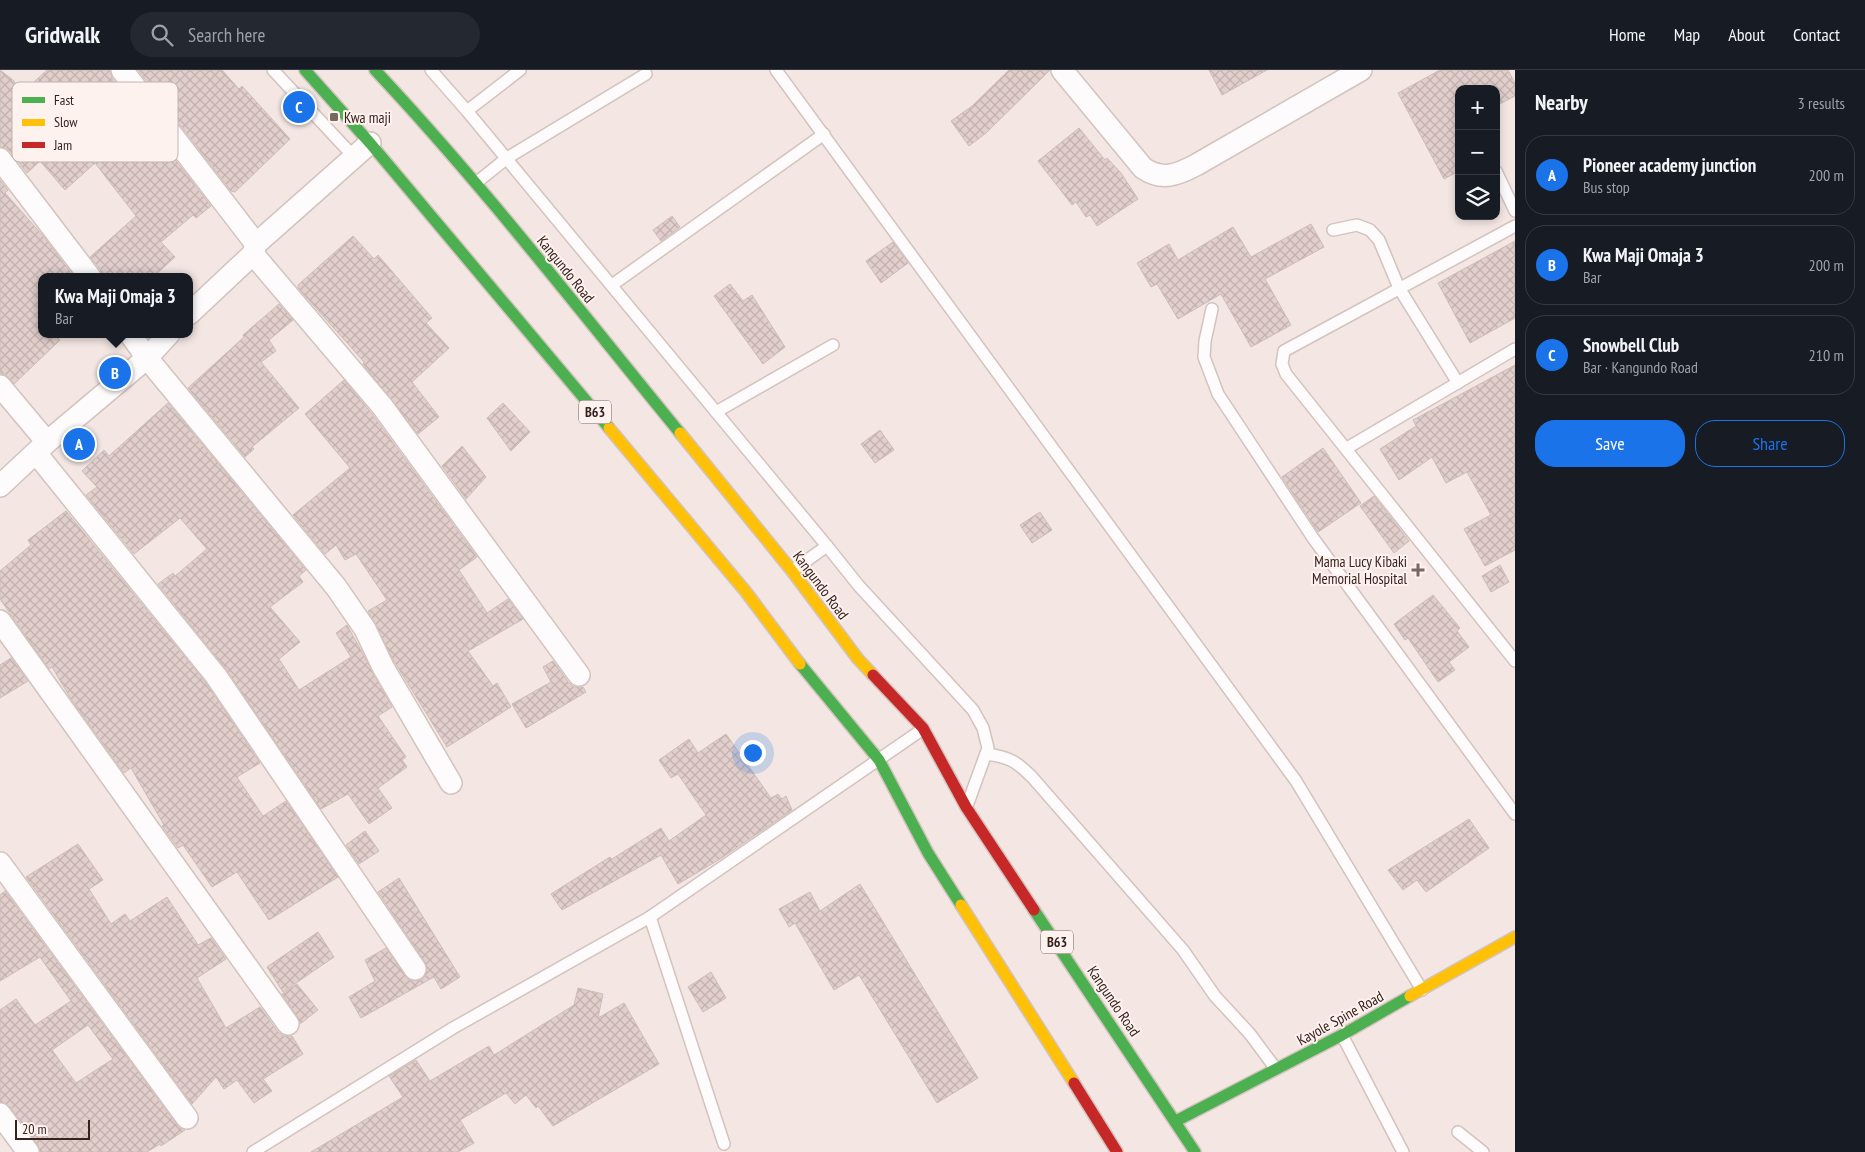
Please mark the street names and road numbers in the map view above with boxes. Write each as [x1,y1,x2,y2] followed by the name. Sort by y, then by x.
[533,232,599,306] street label: Kangundo Road
[579,401,611,424] road number: B63
[789,547,853,623] street label: Kangundo Road
[1041,930,1073,954] road number: B63
[1083,962,1145,1040] street label: Kangundo Road
[1293,986,1387,1050] street label: Kayole Spine Road

